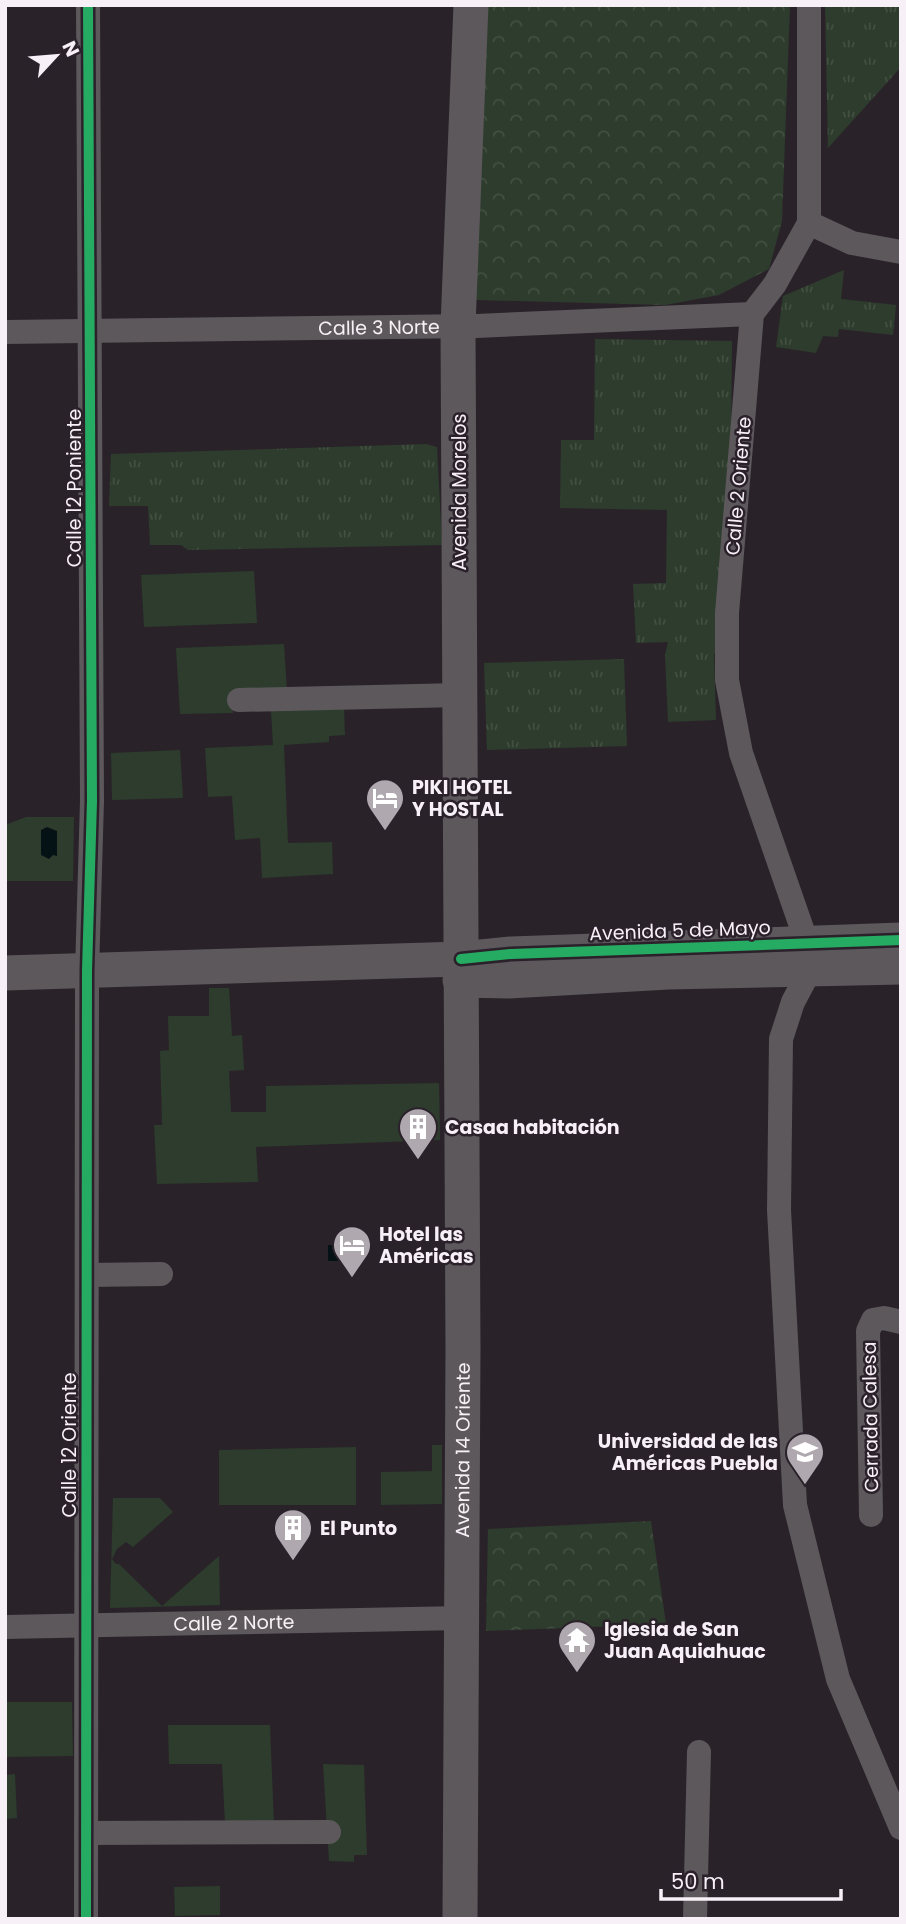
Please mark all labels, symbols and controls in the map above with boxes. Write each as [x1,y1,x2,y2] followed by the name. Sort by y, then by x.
[21,21,91,91] north arrow
[56,36,86,61] text: N
[318,313,440,342] street label: Calle 3 Norte
[61,409,88,567] street label: Calle 12 Poniente
[446,414,473,570] street label: Avenida Morelos
[719,416,758,556] street label: Calle 2 Oriente
[412,774,512,823] place label: PIKI HOTEL Y HOSTAL
[364,777,406,832] hotel icon: PIKI HOTEL Y HOSTAL
[589,914,771,947] street label: Avenida 5 de Mayo
[397,1106,439,1161] building icon: Casaa habitación
[445,1114,620,1141] place label: Casaa habitación
[379,1221,474,1270] place label: Hotel las Américas
[331,1224,373,1279] hotel icon: Hotel las Américas
[856,1341,885,1493] street label: Cerrada Calesa
[449,1362,477,1538] street label: Avenida 14 Oriente
[56,1372,83,1518] street label: Calle 12 Oriente
[598,1428,778,1477] place label: Universidad de las Américas Puebla
[784,1431,826,1486] school or university icon: Universidad de las Américas Puebla
[272,1507,314,1562] building icon: El Punto
[320,1515,397,1542] place label: El Punto
[173,1608,295,1638] street label: Calle 2 Norte
[604,1616,766,1665] place label: Iglesia de San Juan Aquiahuac
[556,1619,598,1674] temple icon: Iglesia de San Juan Aquiahuac
[661,1857,841,1901] scale bar
[671,1867,725,1896] text: 50 m

